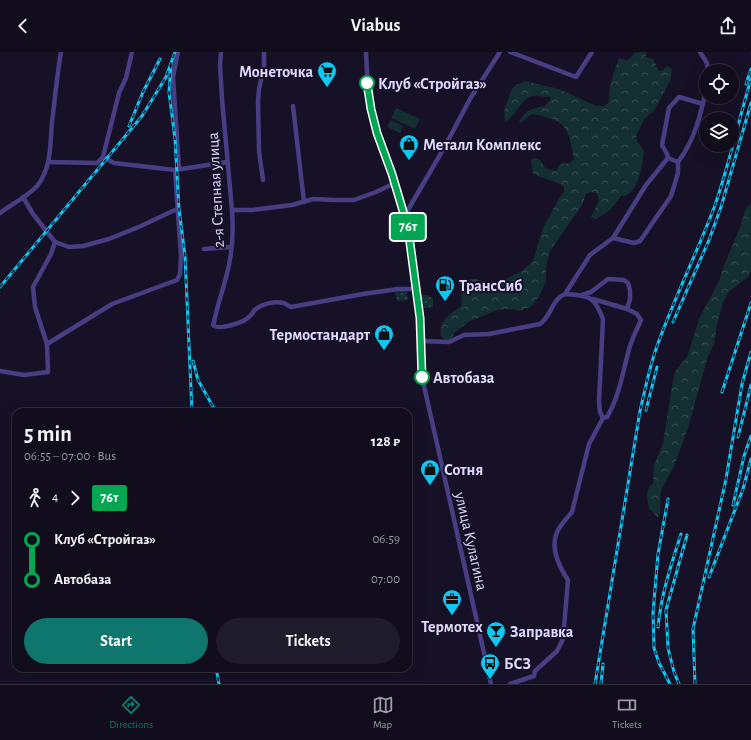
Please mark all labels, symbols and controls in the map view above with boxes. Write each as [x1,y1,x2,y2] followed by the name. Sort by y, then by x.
[12,15,34,37] icon: back
[717,15,739,37] icon: share
[351,17,400,35] text: Viabus
[316,60,338,88] supermarket icon: Монеточка
[239,64,313,80] place label: Монеточка
[699,64,739,152] map controls
[699,64,739,104] button: locate
[359,75,375,91] marker: Клуб «Стройгаз»
[378,76,487,93] place label: Клуб «Стройгаз»
[699,112,739,152] button: layers
[205,132,228,248] street label: 2-я Степная улица
[398,133,420,161] shop icon: Металл Комплекс
[423,137,541,153] place label: Металл Комплекс
[385,214,431,240] line badge: 76т
[399,220,417,234] text: 76т
[434,274,456,302] fuel station icon: ТрансСиб
[459,278,522,294] place label: ТрансСиб
[373,323,395,351] shop icon: Термостандарт
[270,327,371,343] place label: Термостандарт
[414,369,430,385] marker: Автобаза
[433,370,495,386] place label: Автобаза
[24,423,72,445] text: 5 min
[371,434,400,449] text: 128 ₽
[24,450,116,463] text: 06:55 – 07:00 · Bus
[419,458,441,486] shop icon: Сотня
[444,462,483,478] place label: Сотня
[24,487,46,509] icon: walk
[64,487,86,509] icon: forward
[451,490,490,592] street label: улица Кулагина
[52,491,58,504] text: 4
[100,491,119,505] text: 76т
[54,532,156,547] text: Клуб «Стройгаз»
[373,533,400,546] text: 06:59
[54,572,111,587] text: Автобаза
[371,573,400,586] text: 07:00
[441,588,463,616] office icon: Термотех
[24,618,208,664] button: Start
[216,618,400,664] button: Tickets
[421,619,483,635] place label: Термотех
[485,620,507,648] bar icon: Заправка
[510,624,574,640] place label: Заправка
[479,652,501,680] bus stop icon: БСЗ
[504,656,531,672] place label: БСЗ
[109,694,153,731] tab: Directions
[372,694,394,731] tab: Map
[612,694,642,731] tab: Tickets

